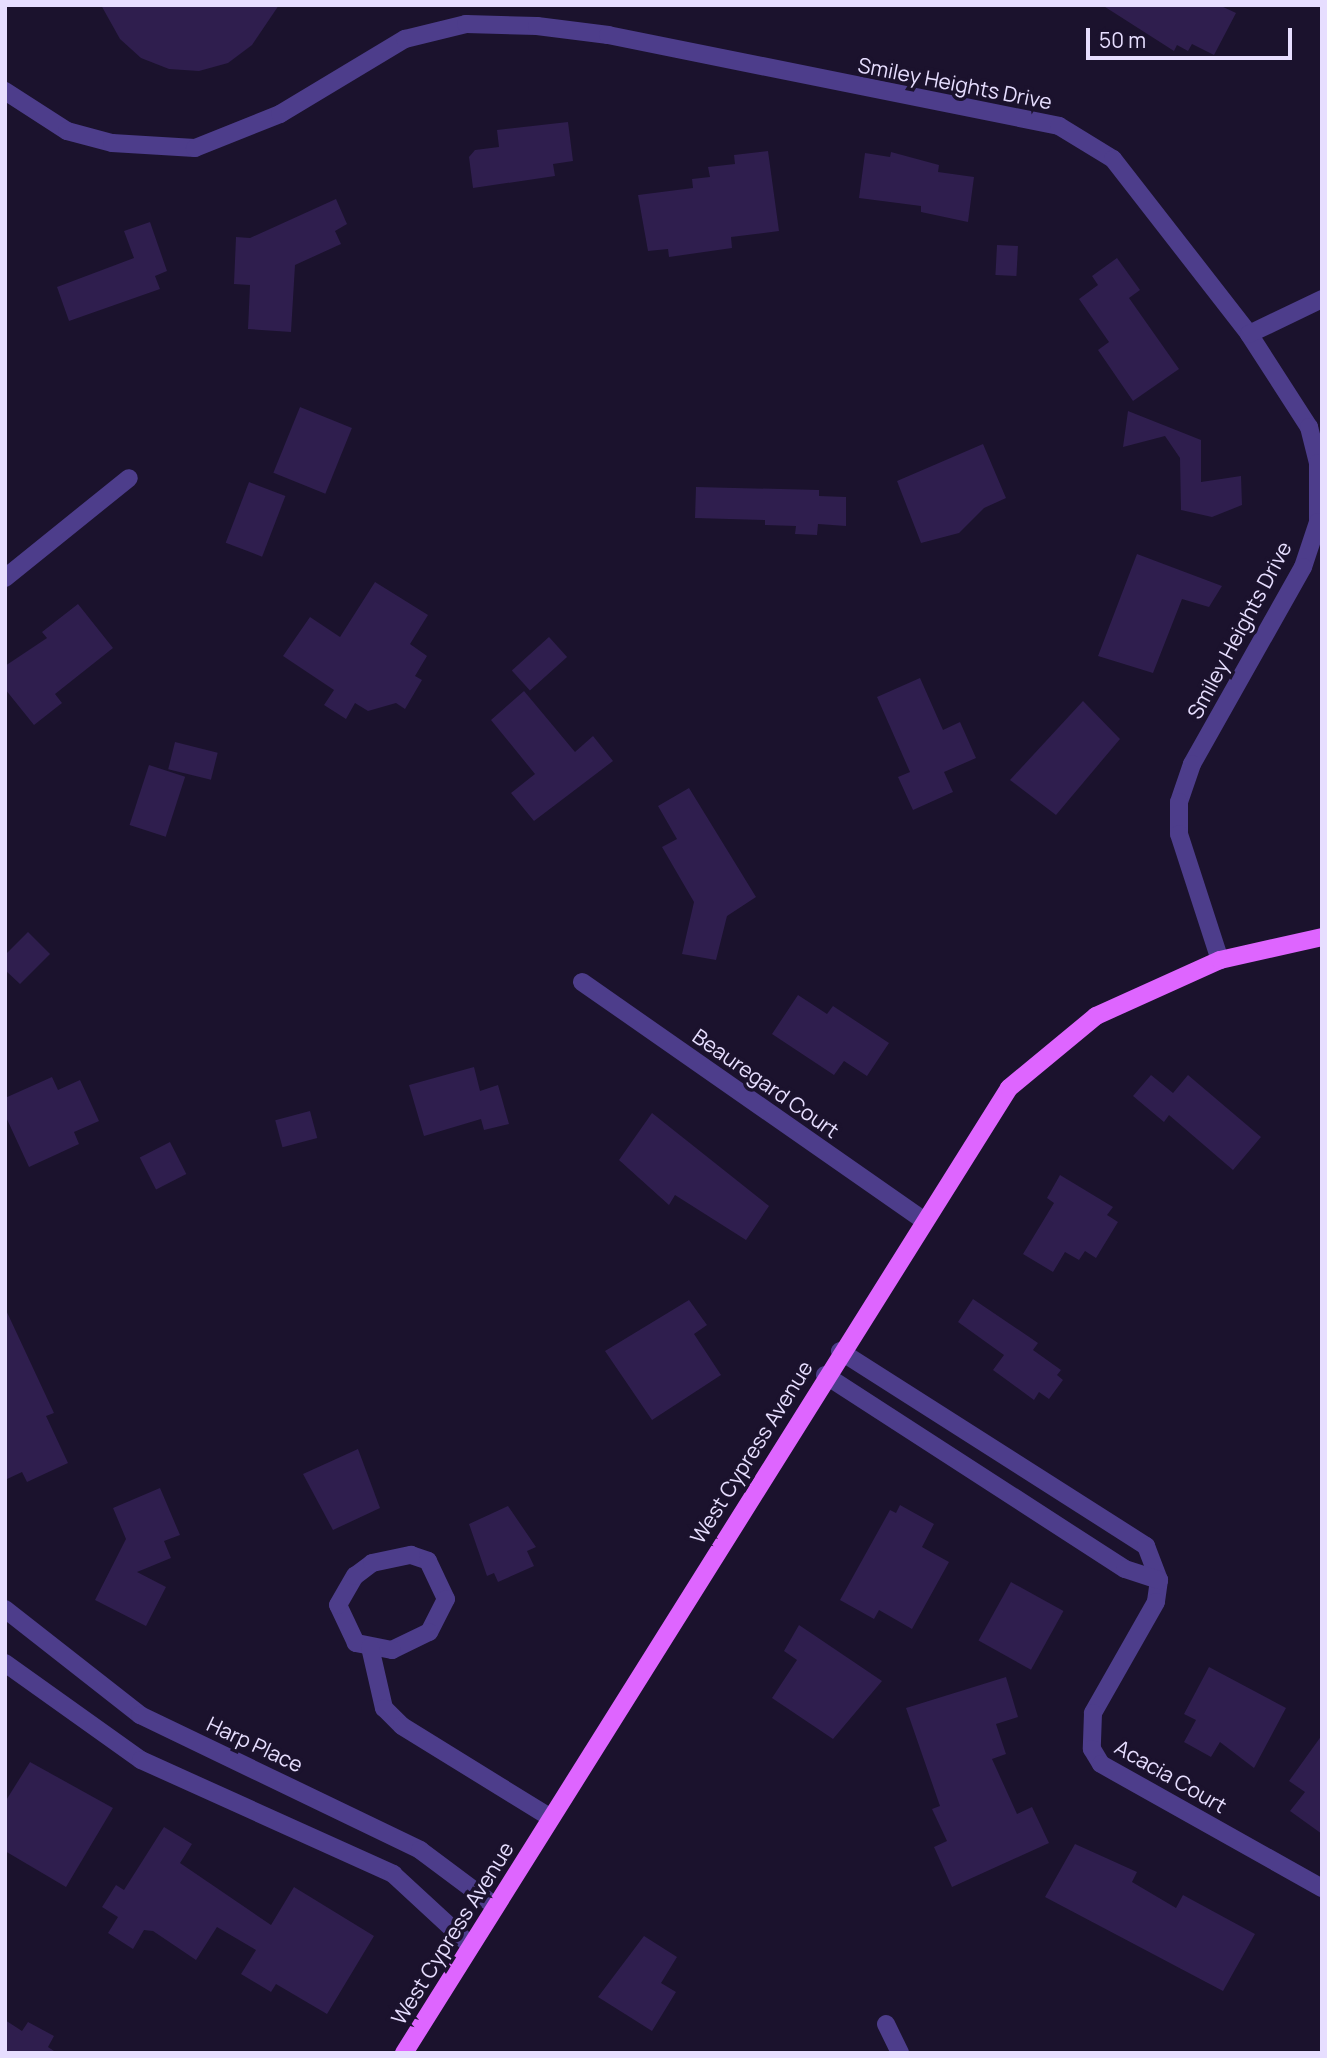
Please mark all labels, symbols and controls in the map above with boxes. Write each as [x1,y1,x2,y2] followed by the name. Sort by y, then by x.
[1089,14,1296,58] scale bar
[1099,26,1146,54] text: 50 m
[856,52,1054,114] street label: Smiley Heights Drive
[1182,537,1296,723] street label: Smiley Heights Drive
[688,1023,844,1143] street label: Beauregard Court
[685,1356,817,1548] street label: West Cypress Avenue
[203,1711,307,1777] street label: Harp Place
[1111,1734,1231,1818] street label: Acacia Court
[386,1837,518,2029] street label: West Cypress Avenue

